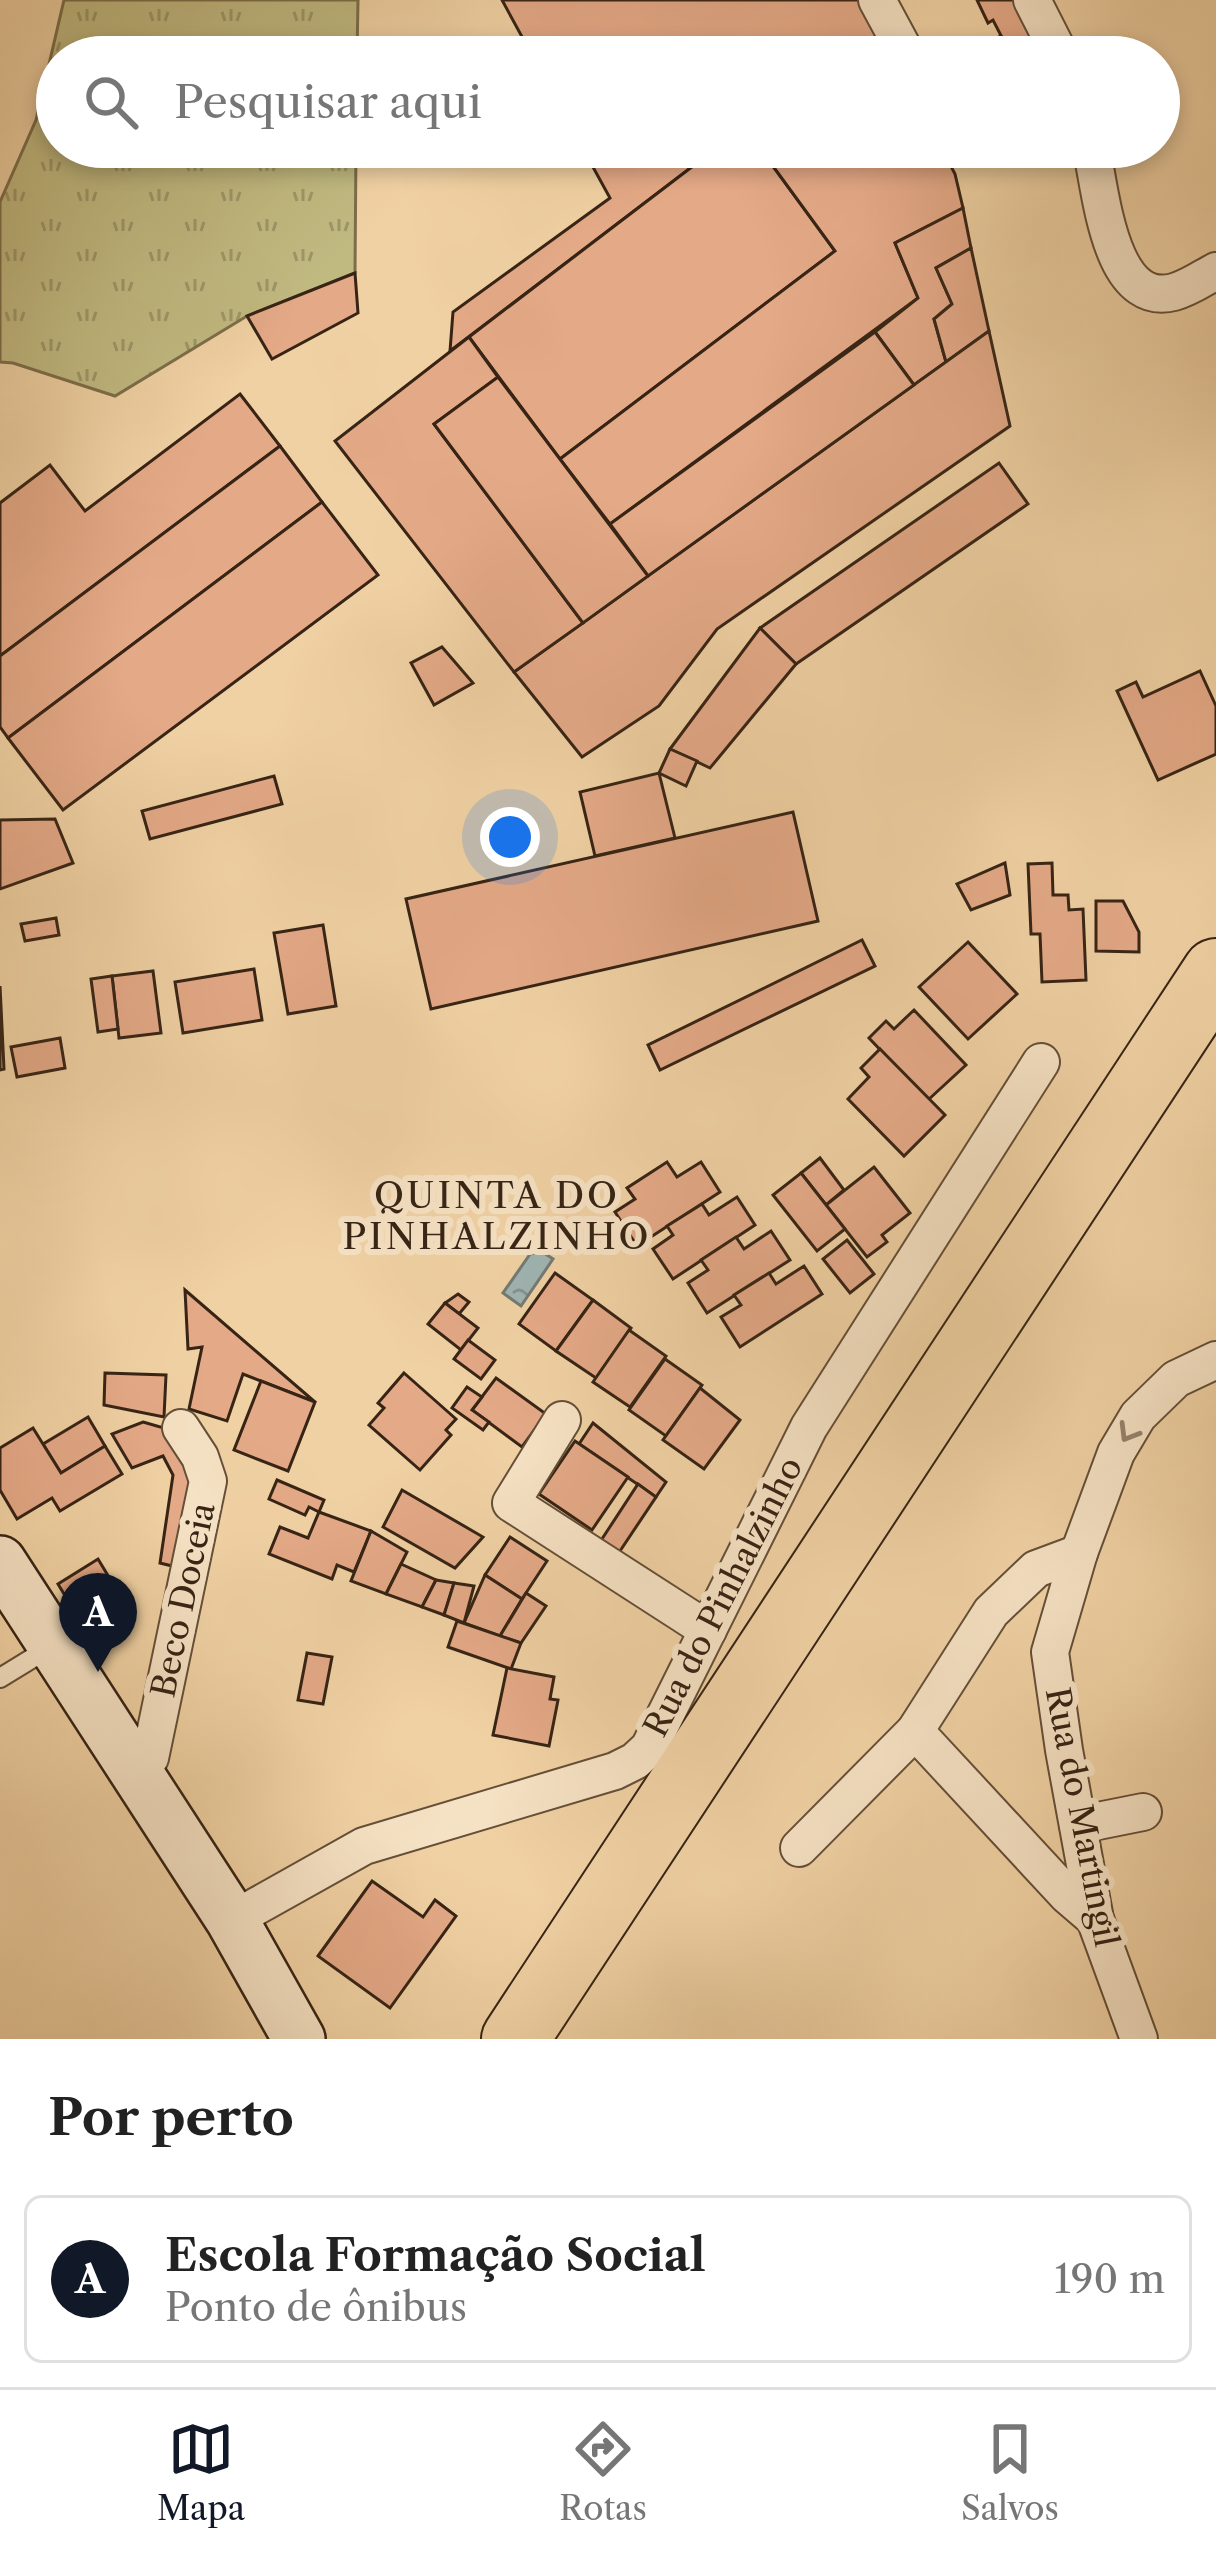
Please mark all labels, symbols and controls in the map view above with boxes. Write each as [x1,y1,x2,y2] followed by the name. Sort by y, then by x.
[36,36,1180,168] search box
[78,69,144,135] icon: search
[174,74,482,130] text: Pesquisar aqui
[480,807,540,867] your location
[343,1173,651,1258] district label: QUINTA DO PINHALZINHO
[1120,1420,1143,1442] one-way arrow
[635,1450,811,1744] street label: Rua do Pinhalzinho
[142,1498,224,1701] street label: Beco Doceia
[59,1573,137,1672] pin: A
[1037,1684,1127,1950] street label: Rua do Martingil
[48,2086,294,2148] text: Por perto
[165,2227,706,2283] text: Escola Formação Social
[75,2255,105,2303] text: A
[1054,2255,1165,2303] text: 190 m
[165,2283,467,2331] text: Ponto de ônibus
[157,2416,245,2529] tab: Mapa
[559,2416,647,2529] tab: Rotas
[961,2416,1059,2529] tab: Salvos

